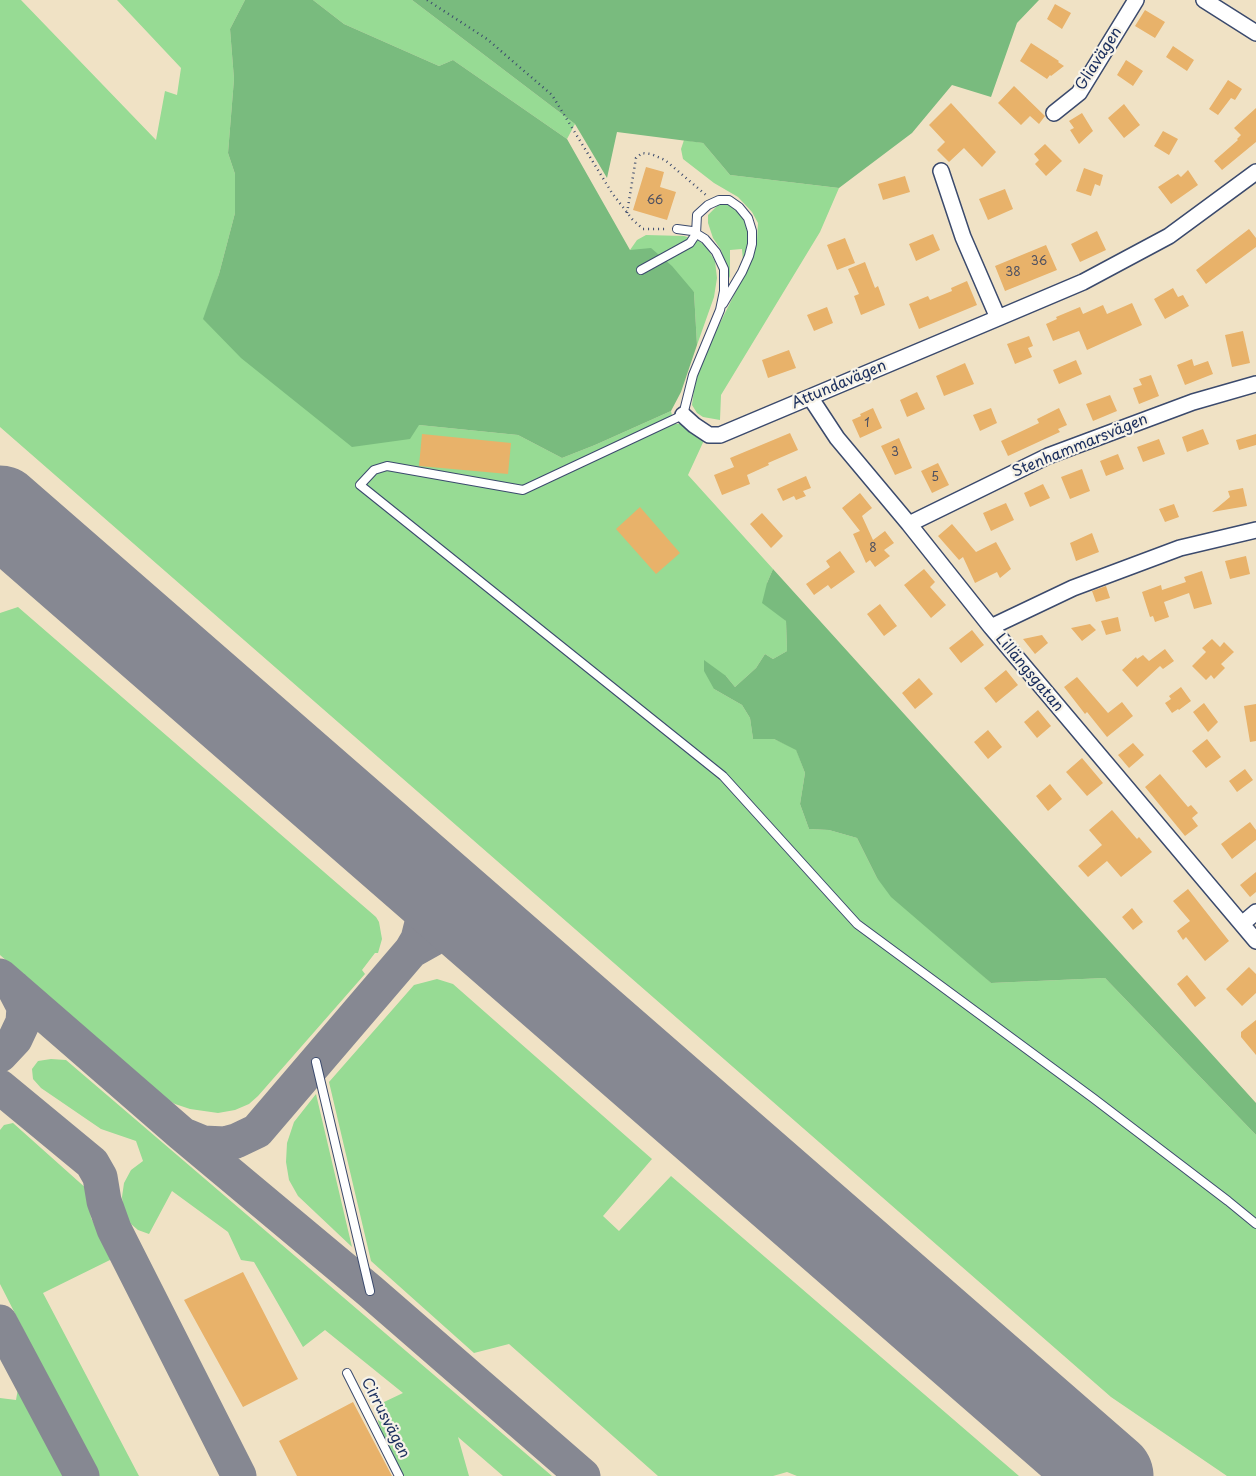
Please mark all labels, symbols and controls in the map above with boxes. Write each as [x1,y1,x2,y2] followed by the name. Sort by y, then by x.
[1072,24,1126,94] street label: Gliavägen
[647,194,663,208] house number: 66
[1031,255,1047,269] house number: 36
[1005,266,1021,280] house number: 38
[789,357,889,413] street label: Attundavägen
[1010,411,1150,481] street label: Stenhammarsvägen
[864,417,870,431] house number: 1
[891,446,899,460] house number: 3
[931,471,939,485] house number: 5
[869,542,877,556] house number: 8
[991,630,1067,716] street label: Lillängsgatan
[357,1375,413,1461] street label: Cirrusvägen

